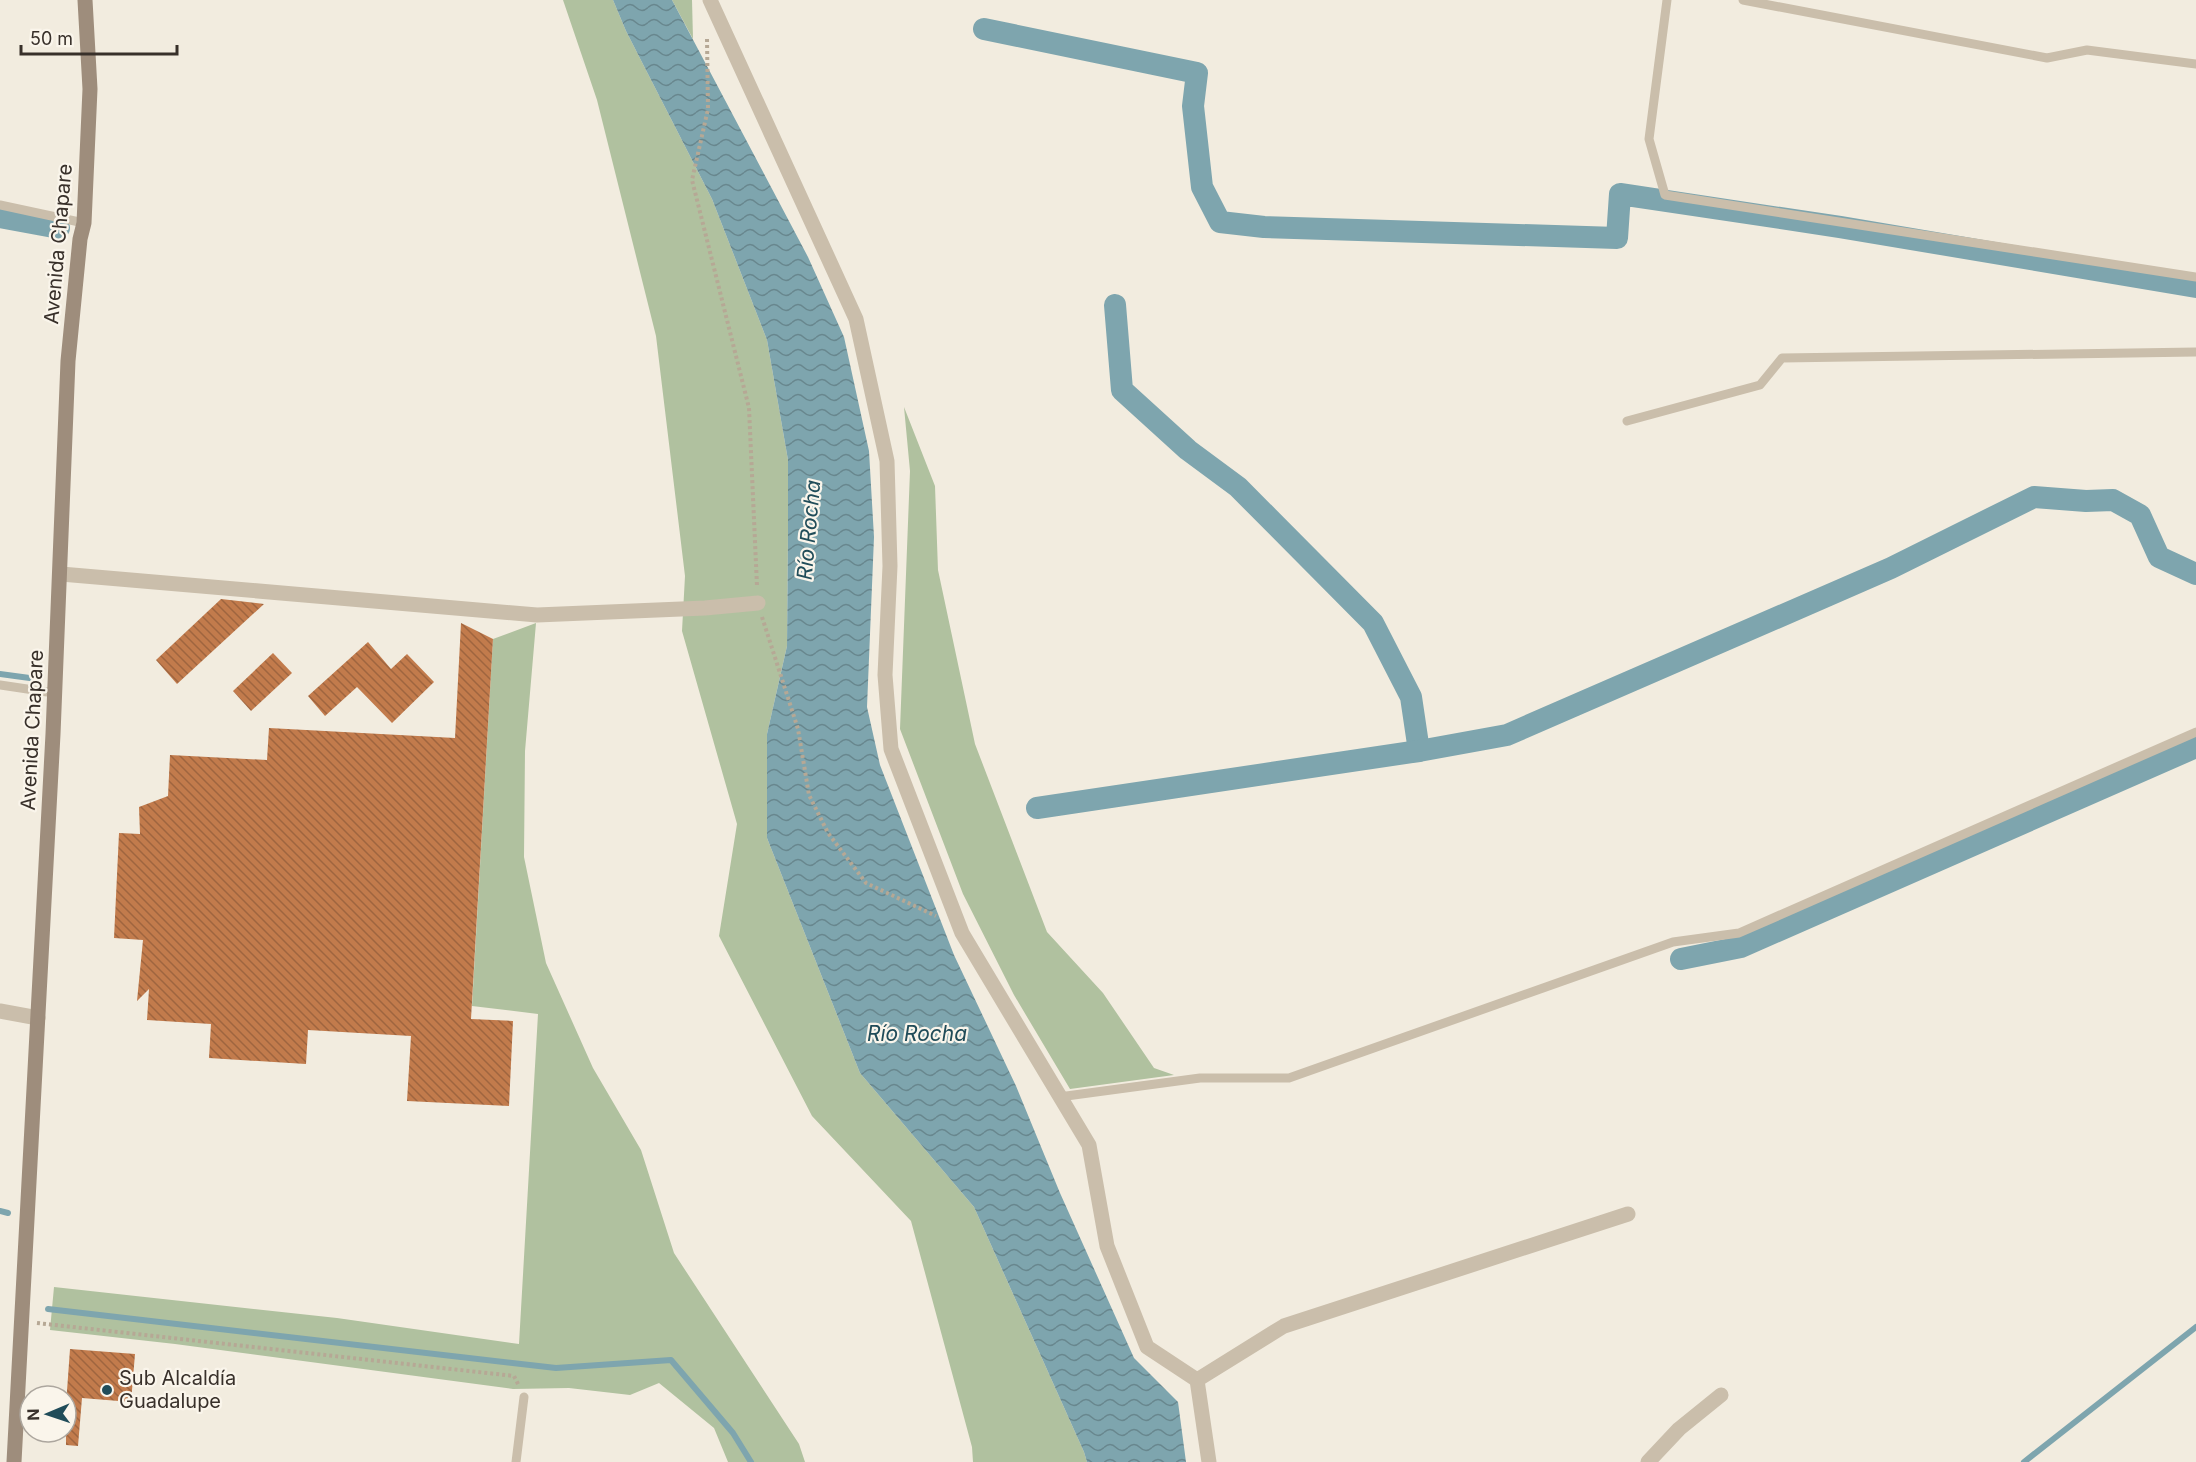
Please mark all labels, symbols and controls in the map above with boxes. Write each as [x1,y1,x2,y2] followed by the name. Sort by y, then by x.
[21,18,177,56] scale bar
[30,28,73,49] text: 50 m
[39,163,77,325] street label: Avenida Chapare
[792,479,825,581] water label: Río Rocha
[16,649,48,811] street label: Avenida Chapare
[867,1021,967,1046] water label: Río Rocha
[119,1366,236,1413] place label: Sub Alcaldía Guadalupe
[100,1383,114,1397] marker: Sub Alcaldía Guadalupe
[18,1384,78,1444] north arrow
[23,1408,43,1421] text: N

